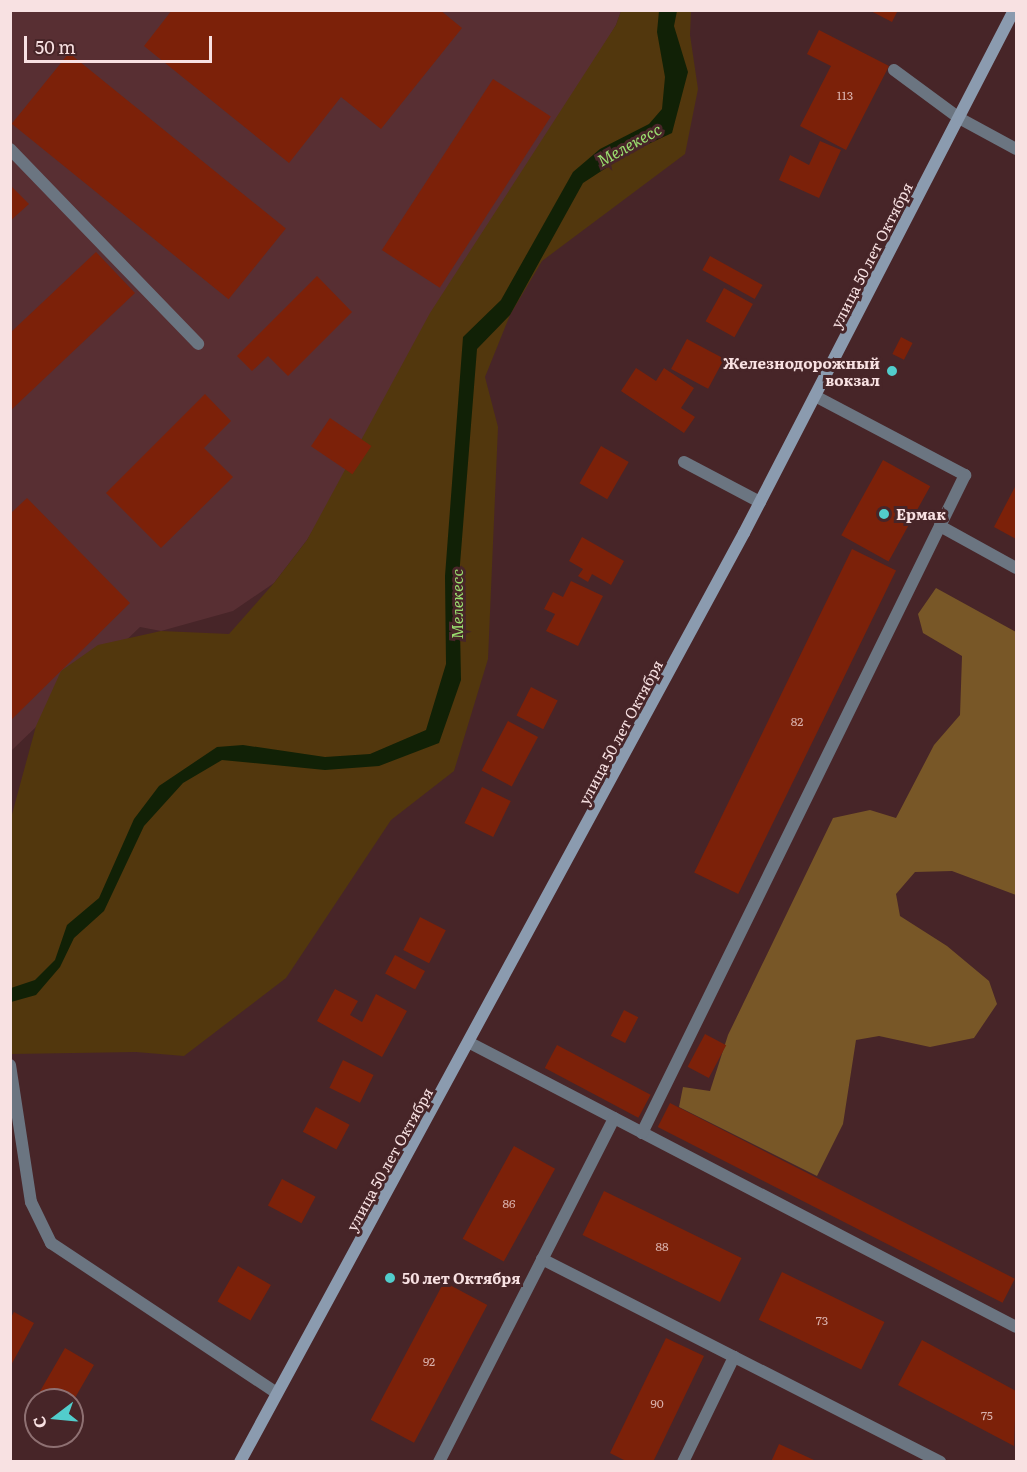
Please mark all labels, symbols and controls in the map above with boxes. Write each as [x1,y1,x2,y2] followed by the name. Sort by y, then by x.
[27,24,214,62] scale bar
[35,33,76,60] text: 50 m
[837,89,853,103] house number: 113
[594,119,664,169] water label: Мелекесс
[826,179,916,331] street label: улица 50 лет Октября
[723,353,880,388] place label: Железнодорожный вокзал
[885,364,899,378] marker: Железнодорожный вокзал
[896,505,946,523] place label: Ермак
[877,507,891,521] marker: Ермак
[446,569,466,639] water label: Мелекесс
[574,657,666,807] street label: улица 50 лет Октября
[791,715,803,729] house number: 82
[342,1084,436,1234] street label: улица 50 лет Октября
[502,1197,516,1211] house number: 86
[655,1240,669,1254] house number: 88
[402,1269,520,1287] place label: 50 лет Октября
[383,1271,397,1285] marker: 50 лет Октября
[816,1314,828,1328] house number: 73
[423,1355,435,1369] house number: 92
[24,1388,84,1448] north arrow
[650,1397,664,1411] house number: 90
[981,1409,993,1423] house number: 75
[26,1414,52,1431] text: С

